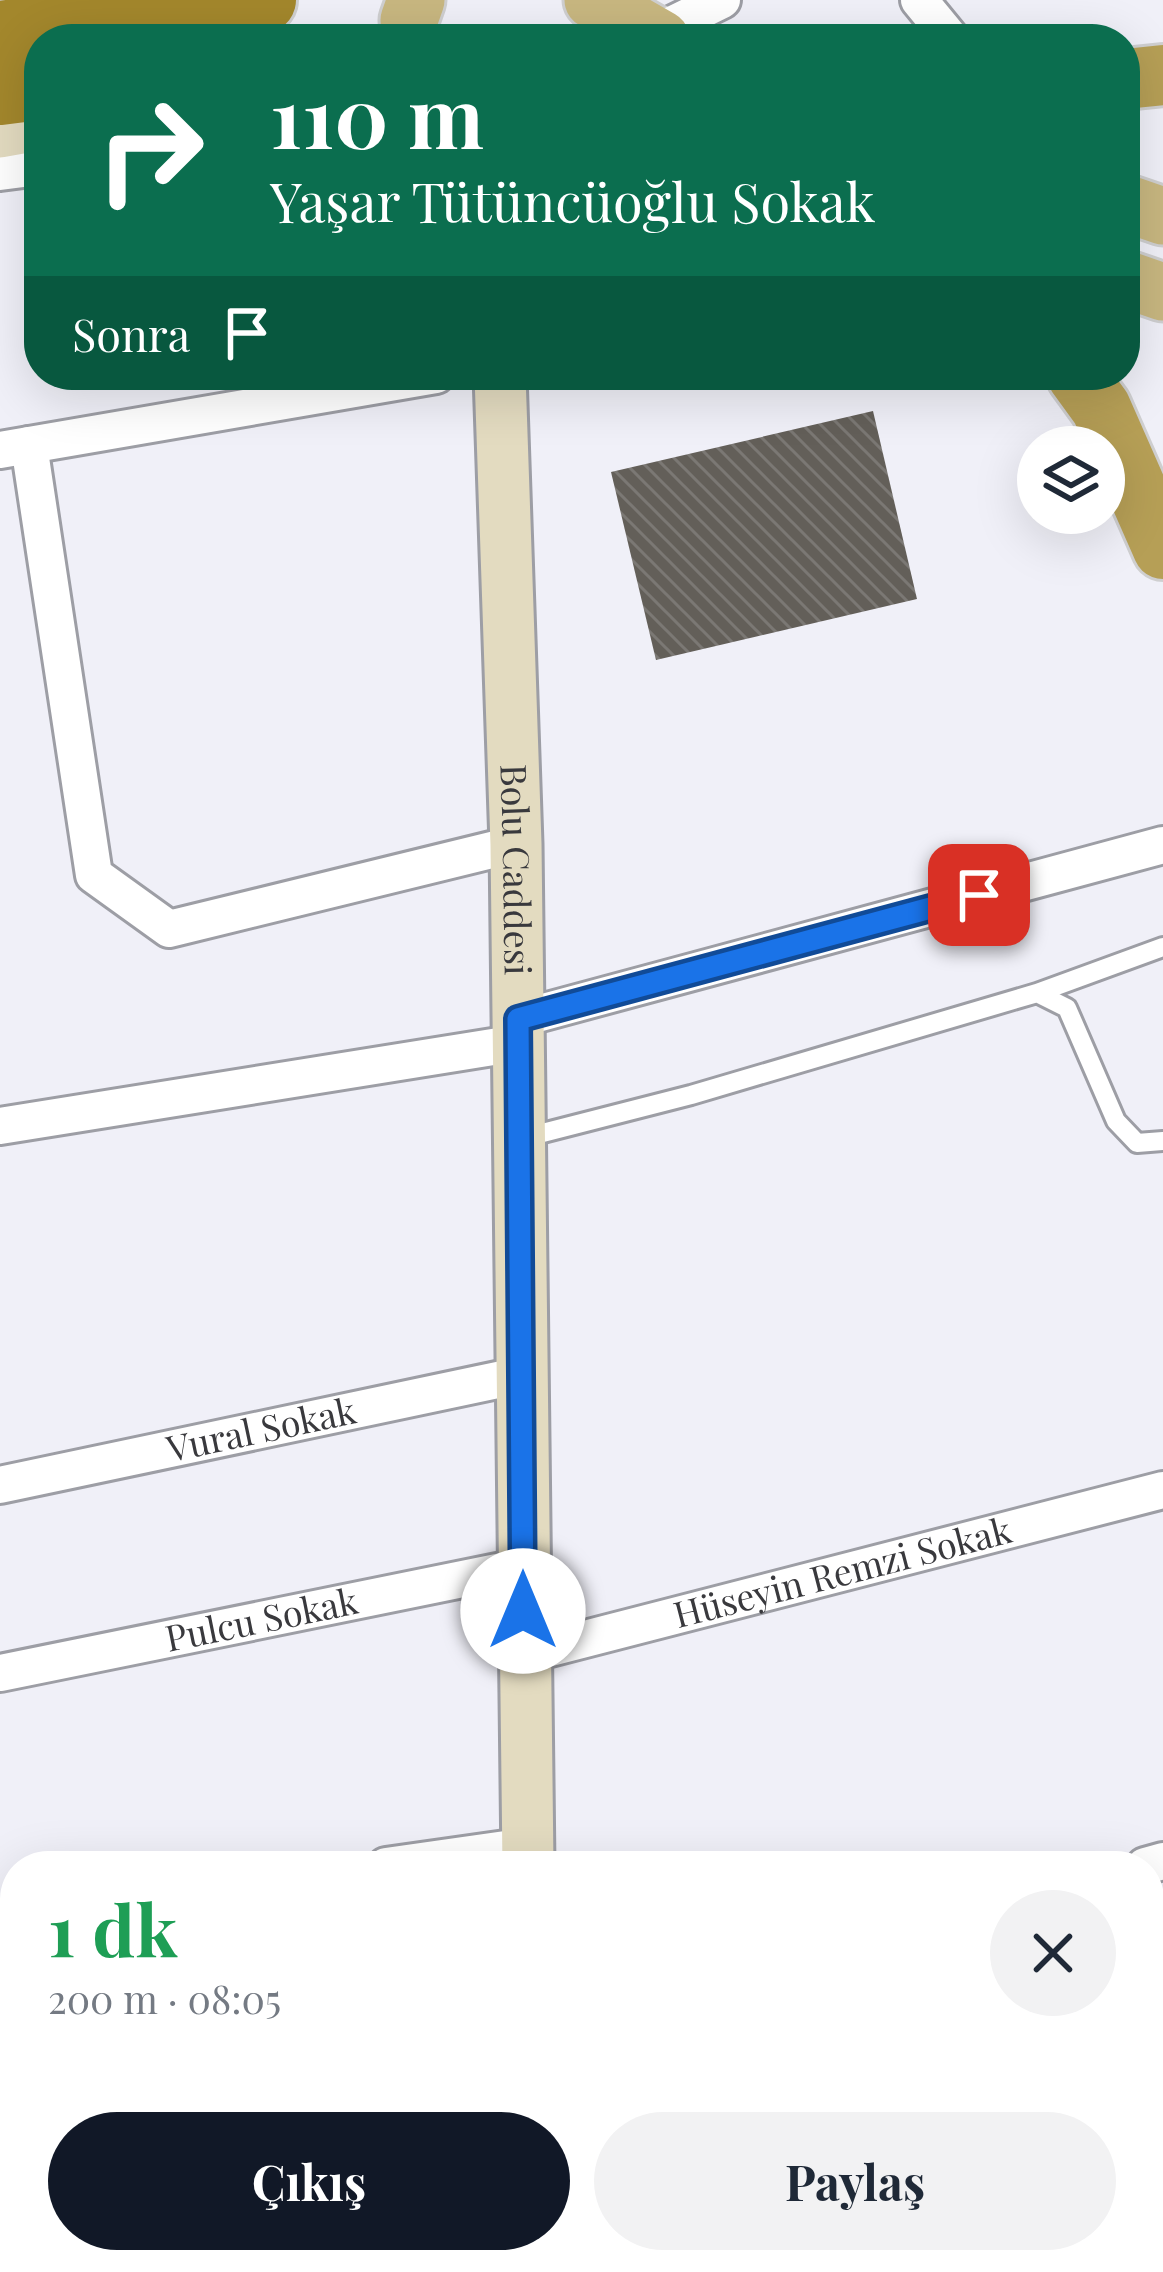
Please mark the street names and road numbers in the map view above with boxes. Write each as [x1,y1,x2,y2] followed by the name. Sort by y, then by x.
[491,763,544,976] street label: Bolu Caddesi
[161,1385,360,1471] street label: Vural Sokak
[668,1504,1016,1637] street label: Hüseyin Remzi Sokak
[161,1575,362,1661] street label: Pulcu Sokak

